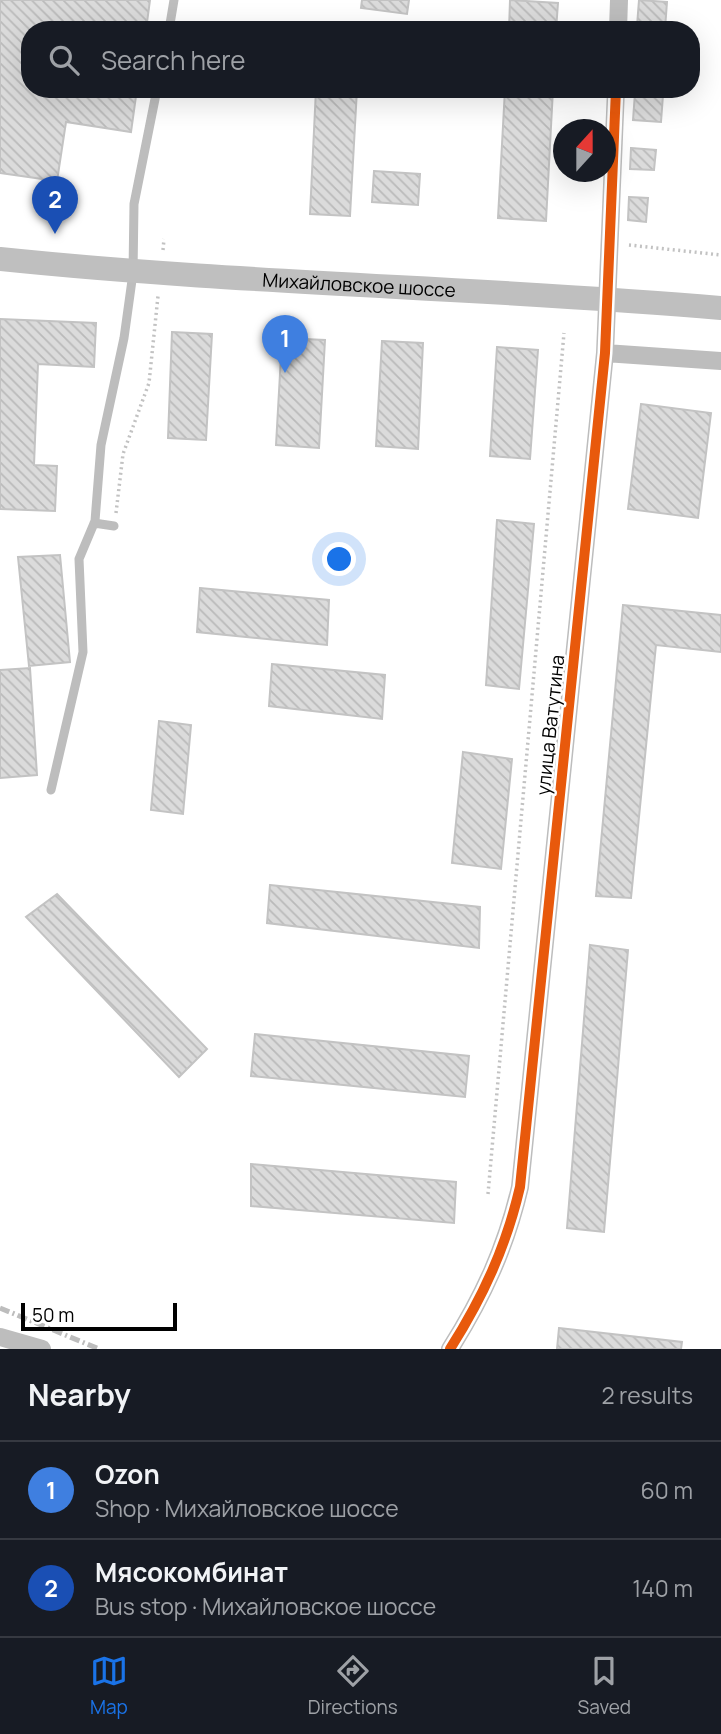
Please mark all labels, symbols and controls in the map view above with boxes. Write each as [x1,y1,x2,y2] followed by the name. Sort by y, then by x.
[21,21,700,98] search box
[45,41,83,79] icon: search
[101,42,246,78] text: Search here
[553,119,616,182] north arrow
[32,176,78,234] pin: 2
[262,267,456,303] street label: Михайловское шоссе
[262,315,308,373] pin: 1
[322,542,356,576] your location
[530,653,570,797] street label: улица Ватутина
[21,1300,177,1332] scale bar
[32,1302,74,1328] text: 50 m
[28,1374,131,1415] text: Nearby
[601,1379,693,1411] text: 2 results
[95,1456,160,1492] text: Ozon
[46,1474,56,1506] text: 1
[641,1474,693,1506] text: 60 m
[95,1492,399,1524] text: Shop · Михайловское шоссе
[95,1554,288,1590] text: Мясокомбинат
[44,1572,58,1604] text: 2
[632,1572,693,1604] text: 140 m
[95,1590,436,1622] text: Bus stop · Михайловское шоссе
[90,1652,128,1720] tab: Map
[308,1652,398,1720] tab: Directions
[578,1652,631,1720] tab: Saved

